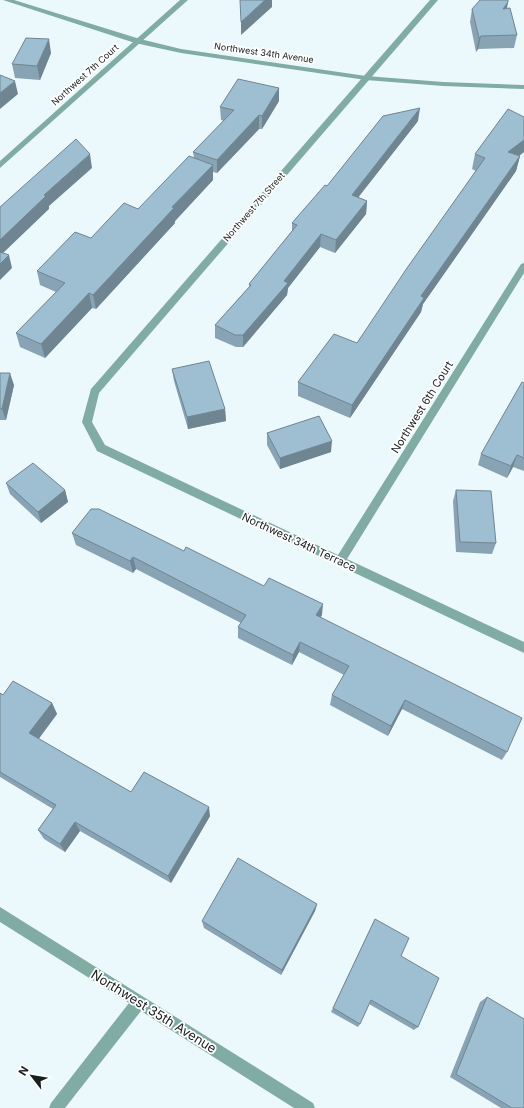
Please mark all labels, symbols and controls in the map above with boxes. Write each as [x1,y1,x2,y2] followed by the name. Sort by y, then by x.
[214,40,315,65] street label: Northwest 34th Avenue
[49,42,120,108] street label: Northwest 7th Court
[221,170,287,243] street label: Northwest 7th Street
[388,358,456,456] street label: Northwest 6th Court
[240,509,358,575] street label: Northwest 34th Terrace
[88,966,220,1056] street label: Northwest 35th Avenue
[12,1056,52,1096] north arrow
[15,1064,32,1078] text: N

